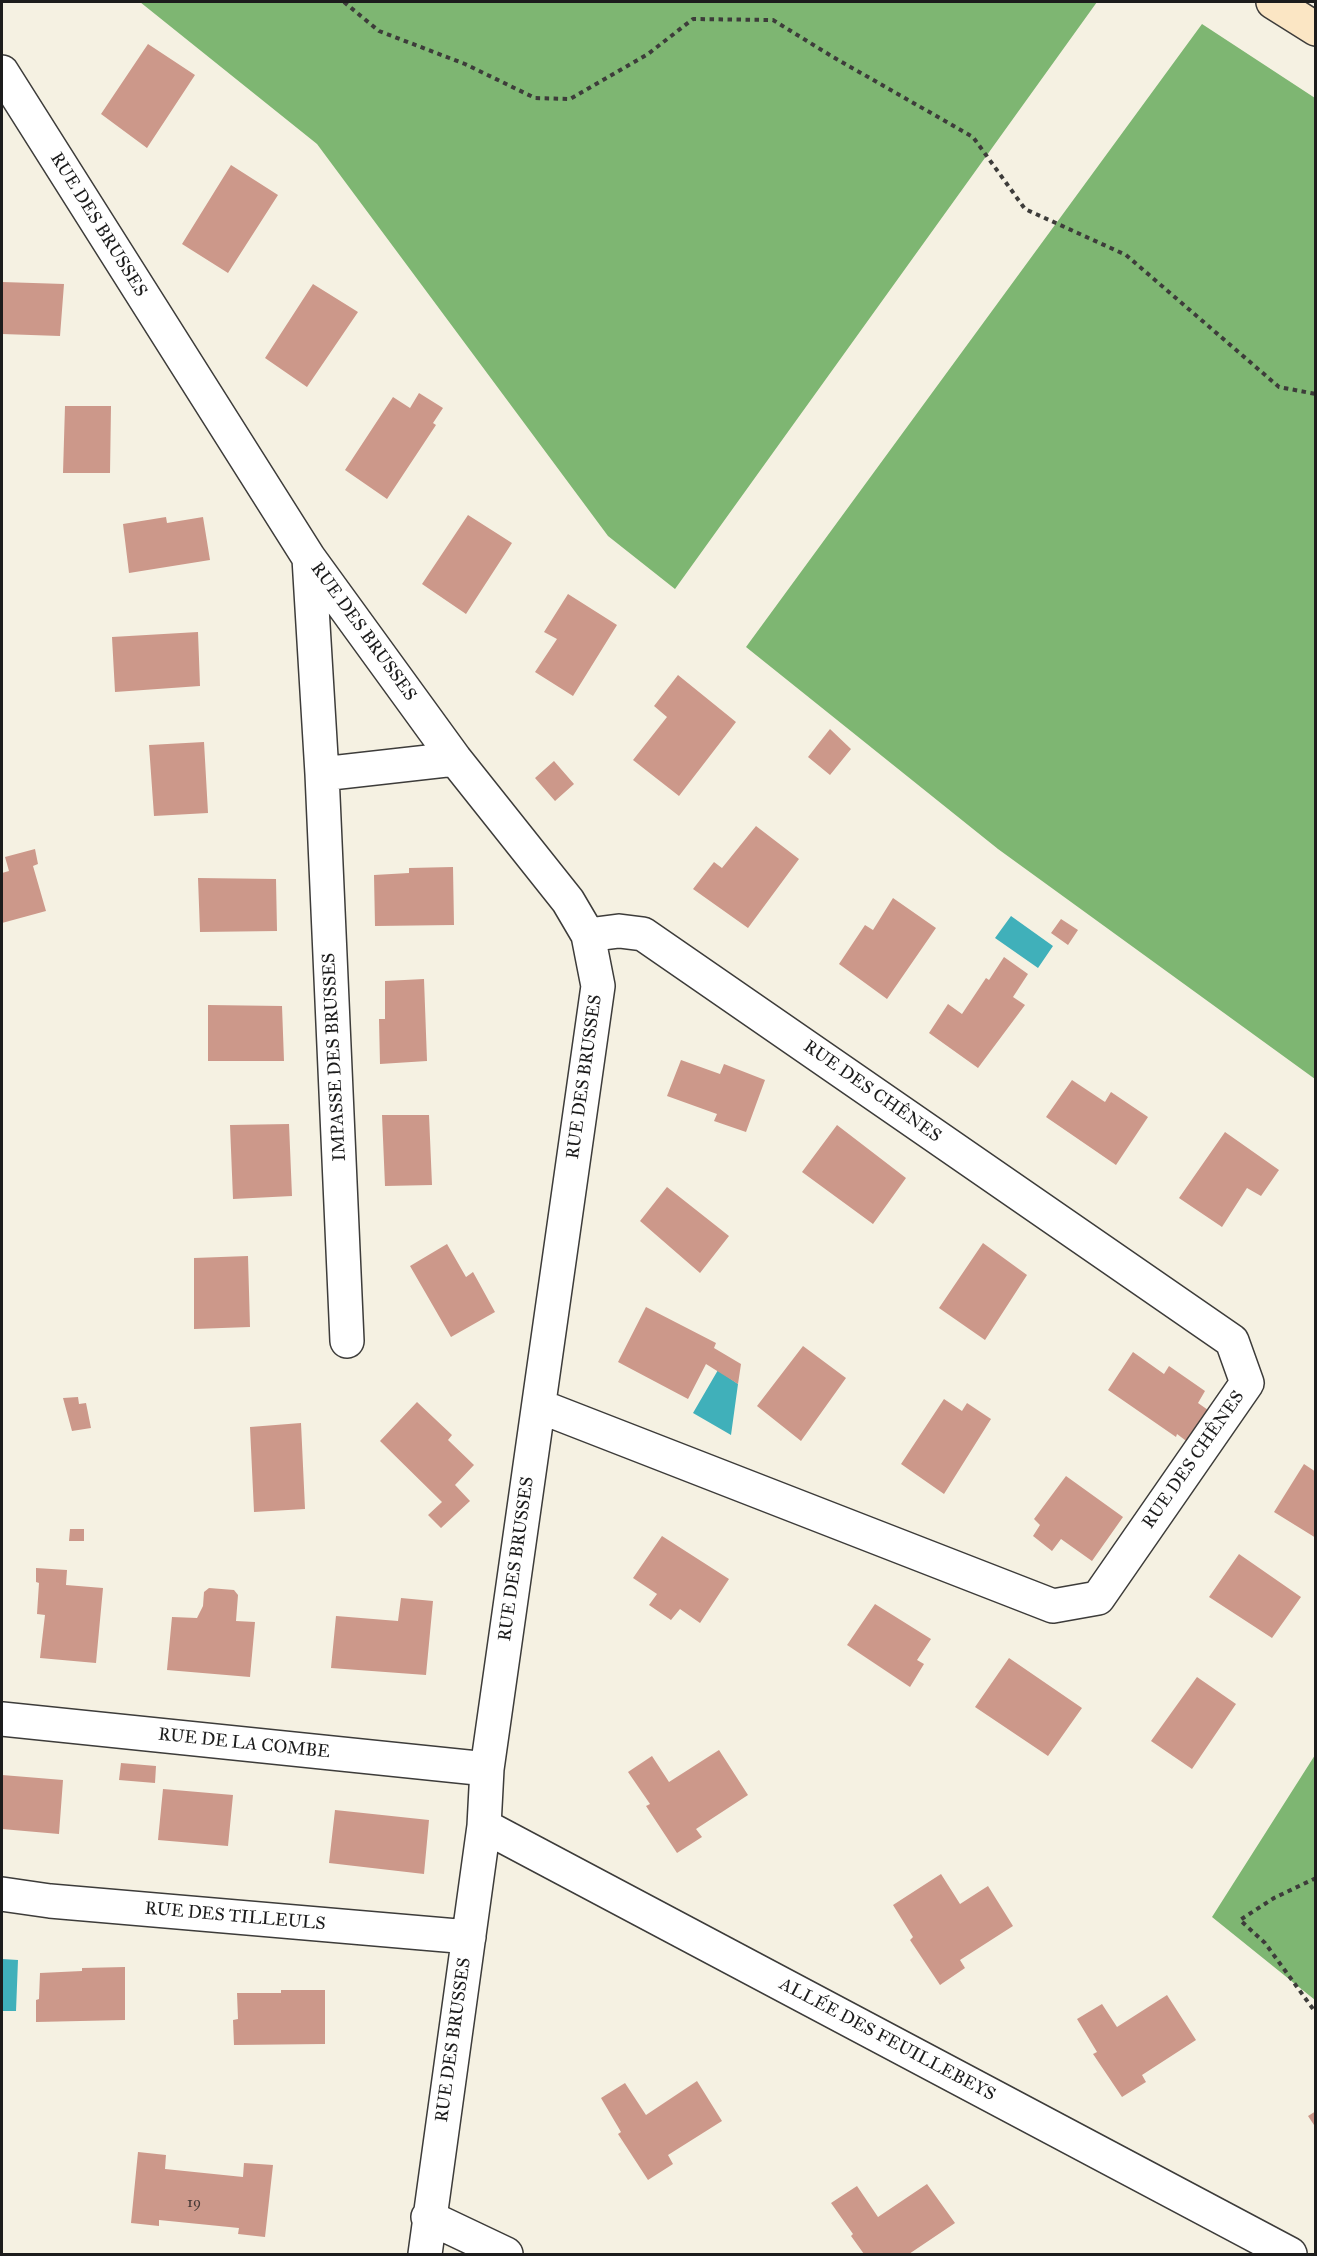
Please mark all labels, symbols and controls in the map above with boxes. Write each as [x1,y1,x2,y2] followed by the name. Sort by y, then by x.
[45,149,151,301] street label: RUE DES BRUSSES
[305,558,421,706] street label: RUE DES BRUSSES
[319,952,351,1162] street label: IMPASSE DES BRUSSES
[563,993,607,1161] street label: RUE DES BRUSSES
[799,1036,945,1148] street label: RUE DES CHÊNES
[1138,1387,1250,1533] street label: RUE DES CHÊNES
[495,1475,539,1643] street label: RUE DES BRUSSES
[157,1724,331,1764] street label: RUE DE LA COMBE
[144,1898,326,1936] street label: RUE DES TILLEULS
[432,1956,476,2124] street label: RUE DES BRUSSES
[775,1974,999,2106] street label: ALLÉE DES FEUILLEBEYS
[187,2194,201,2212] house number: 19

